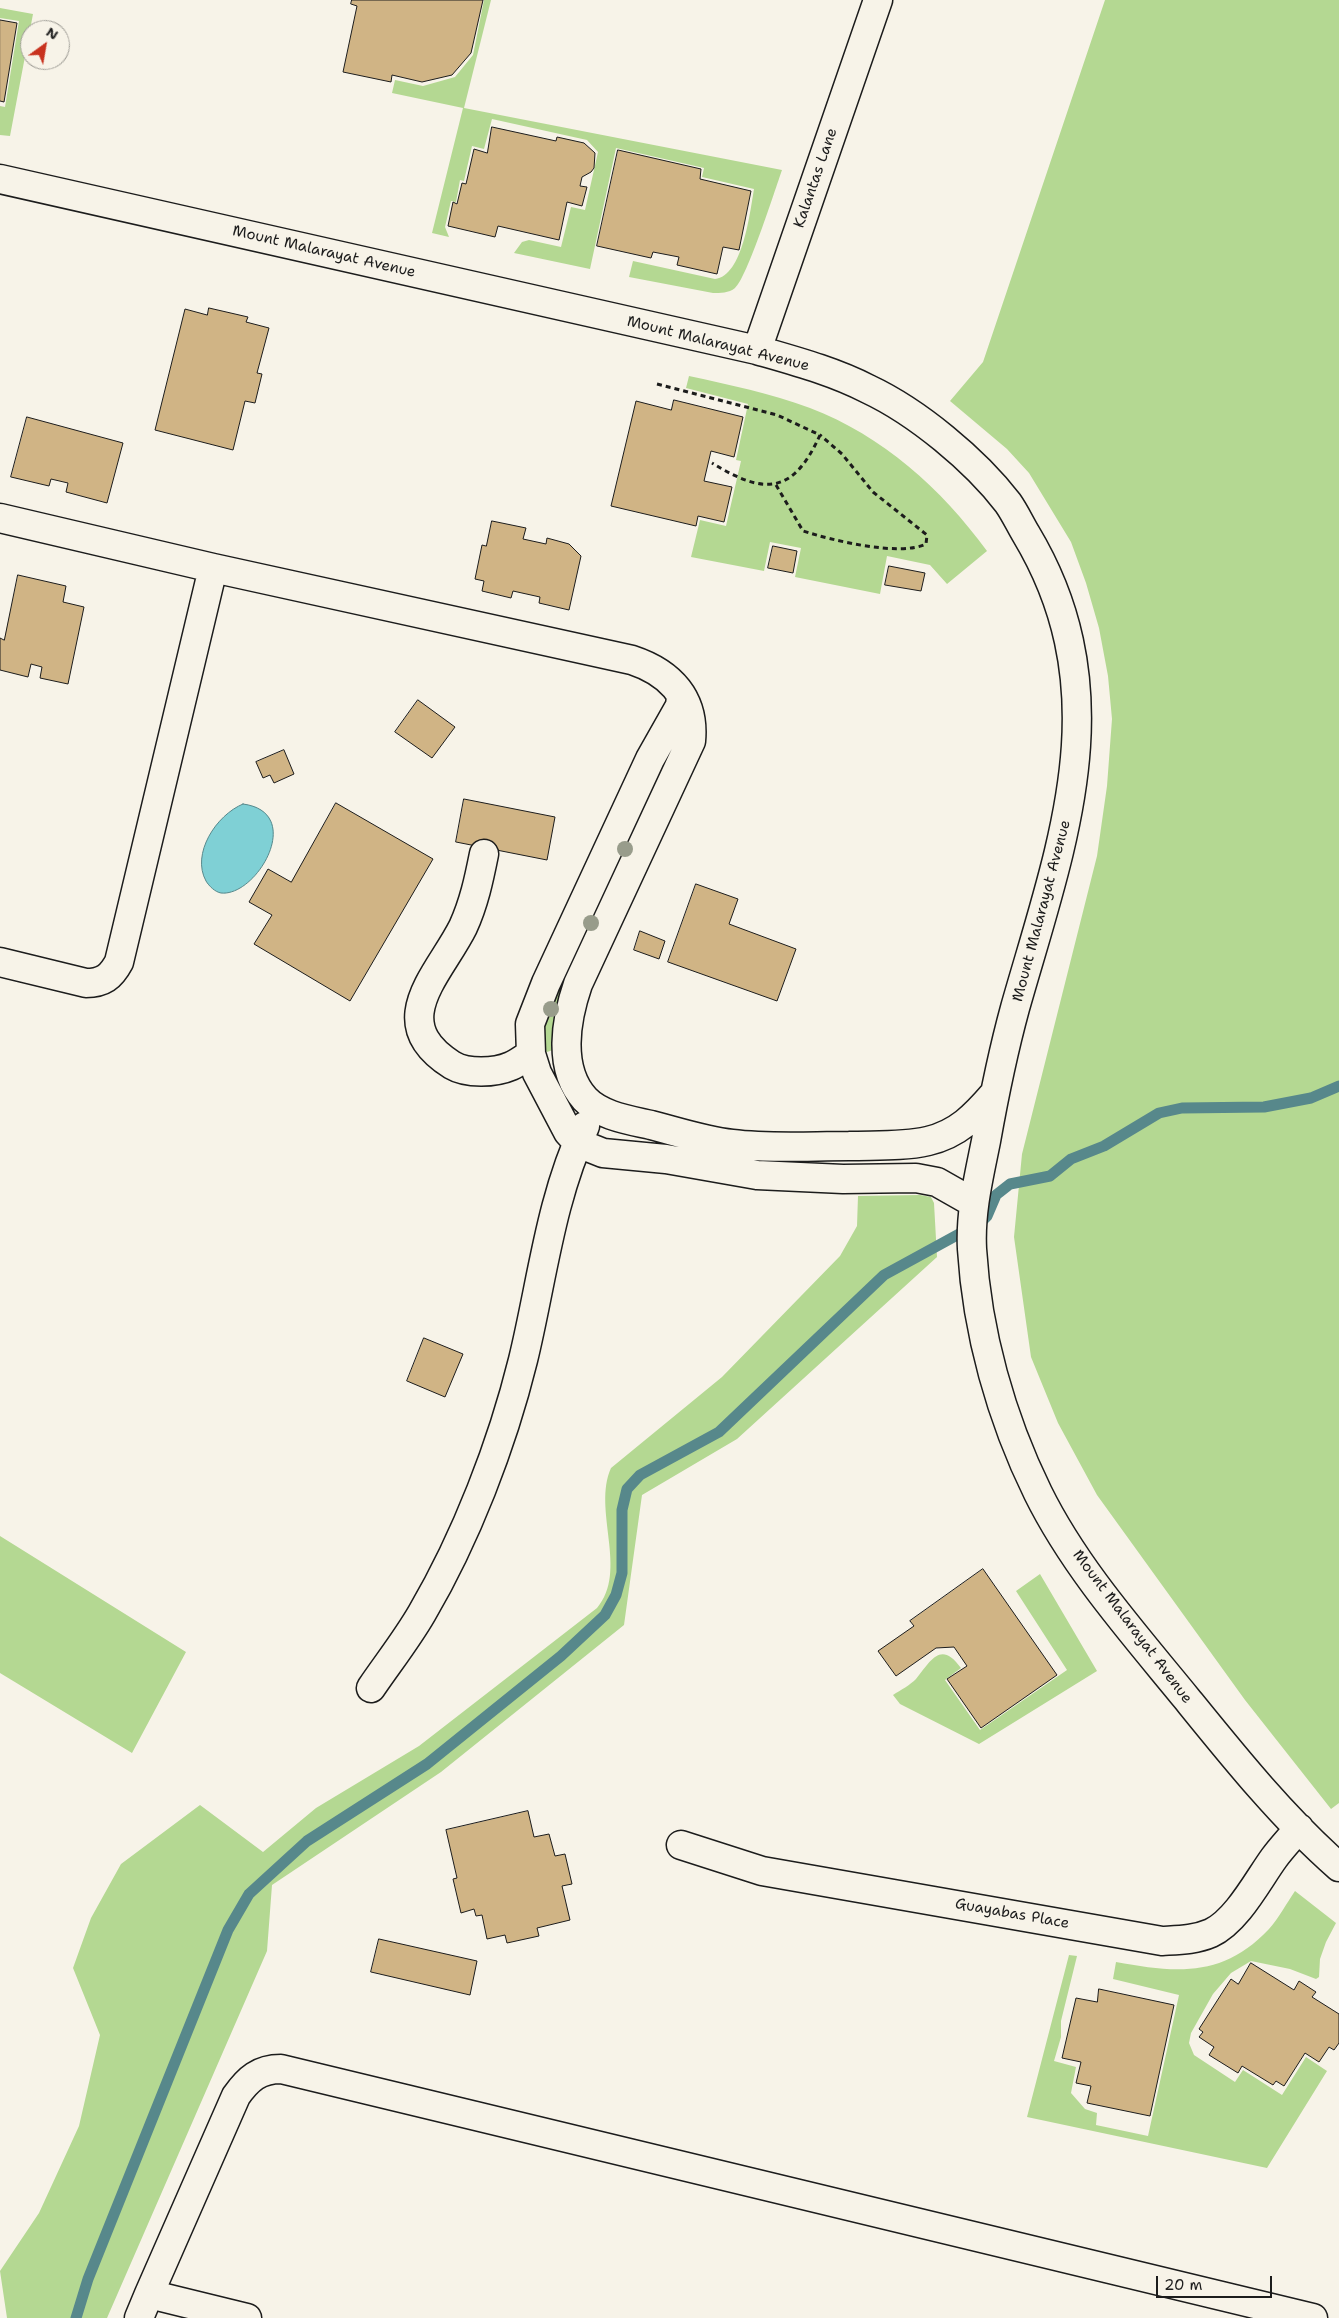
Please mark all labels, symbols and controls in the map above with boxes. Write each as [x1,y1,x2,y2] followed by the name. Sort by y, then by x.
[20,20,70,70] north arrow
[43,23,62,44] text: N
[790,126,842,230] street label: Kalantas Lane
[231,222,417,282] street label: Mount Malarayat Avenue
[625,313,811,375] street label: Mount Malarayat Avenue
[1009,818,1075,1004] street label: Mount Malarayat Avenue
[1068,1547,1196,1707] street label: Mount Malarayat Avenue
[954,1895,1070,1933] street label: Guayabas Place
[1159,2266,1275,2298] scale bar
[1164,2275,1203,2295] text: 20 m

